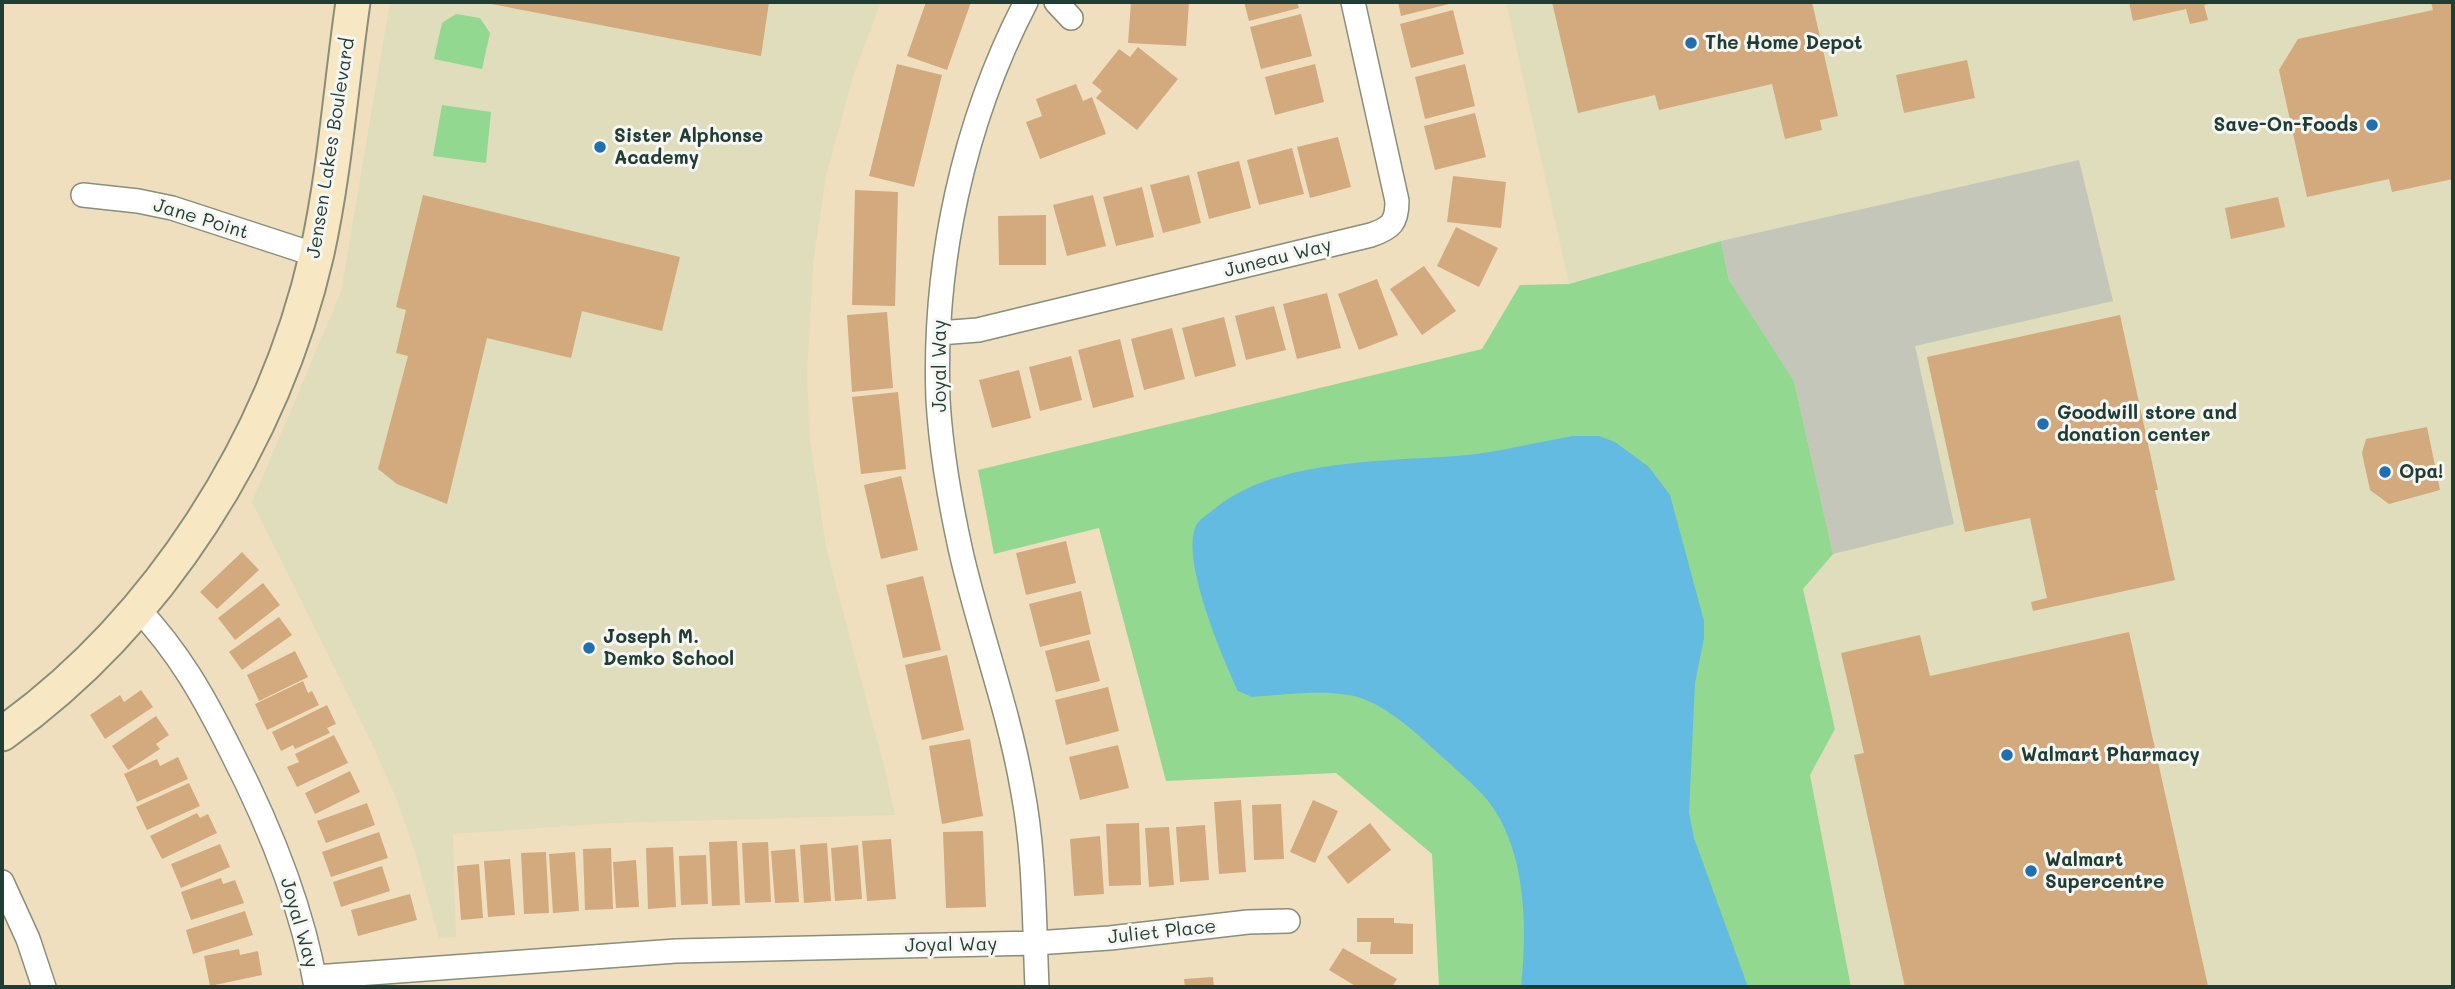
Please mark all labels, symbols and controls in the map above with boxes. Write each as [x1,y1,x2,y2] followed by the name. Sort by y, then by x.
[1705,32,1862,54] place label: The Home Depot
[1683,35,1699,51] marker: The Home Depot
[302,36,360,260] street label: Jensen Lakes Boulevard
[2214,114,2358,136] place label: Save-On-Foods
[2364,117,2380,133] marker: Save-On-Foods
[614,125,763,169] place label: Sister Alphonse Academy
[592,139,608,155] marker: Sister Alphonse Academy
[151,194,251,244] street label: Jane Point
[1222,234,1334,282] street label: Juneau Way
[929,320,951,412] street label: Joyal Way
[2057,402,2237,446] place label: Goodwill store and donation center
[2035,416,2051,432] marker: Goodwill store and donation center
[2399,461,2443,483] place label: Opa!
[2377,464,2393,480] marker: Opa!
[603,626,734,670] place label: Joseph M. Demko School
[581,640,597,656] marker: Joseph M. Demko School
[2021,744,2200,766] place label: Walmart Pharmacy
[1999,747,2015,763] marker: Walmart Pharmacy
[2045,849,2164,893] place label: Walmart Supercentre
[2023,863,2039,879] marker: Walmart Supercentre
[275,875,323,971] street label: Joyal Way
[1107,915,1217,949] street label: Juliet Place
[904,933,998,957] street label: Joyal Way

